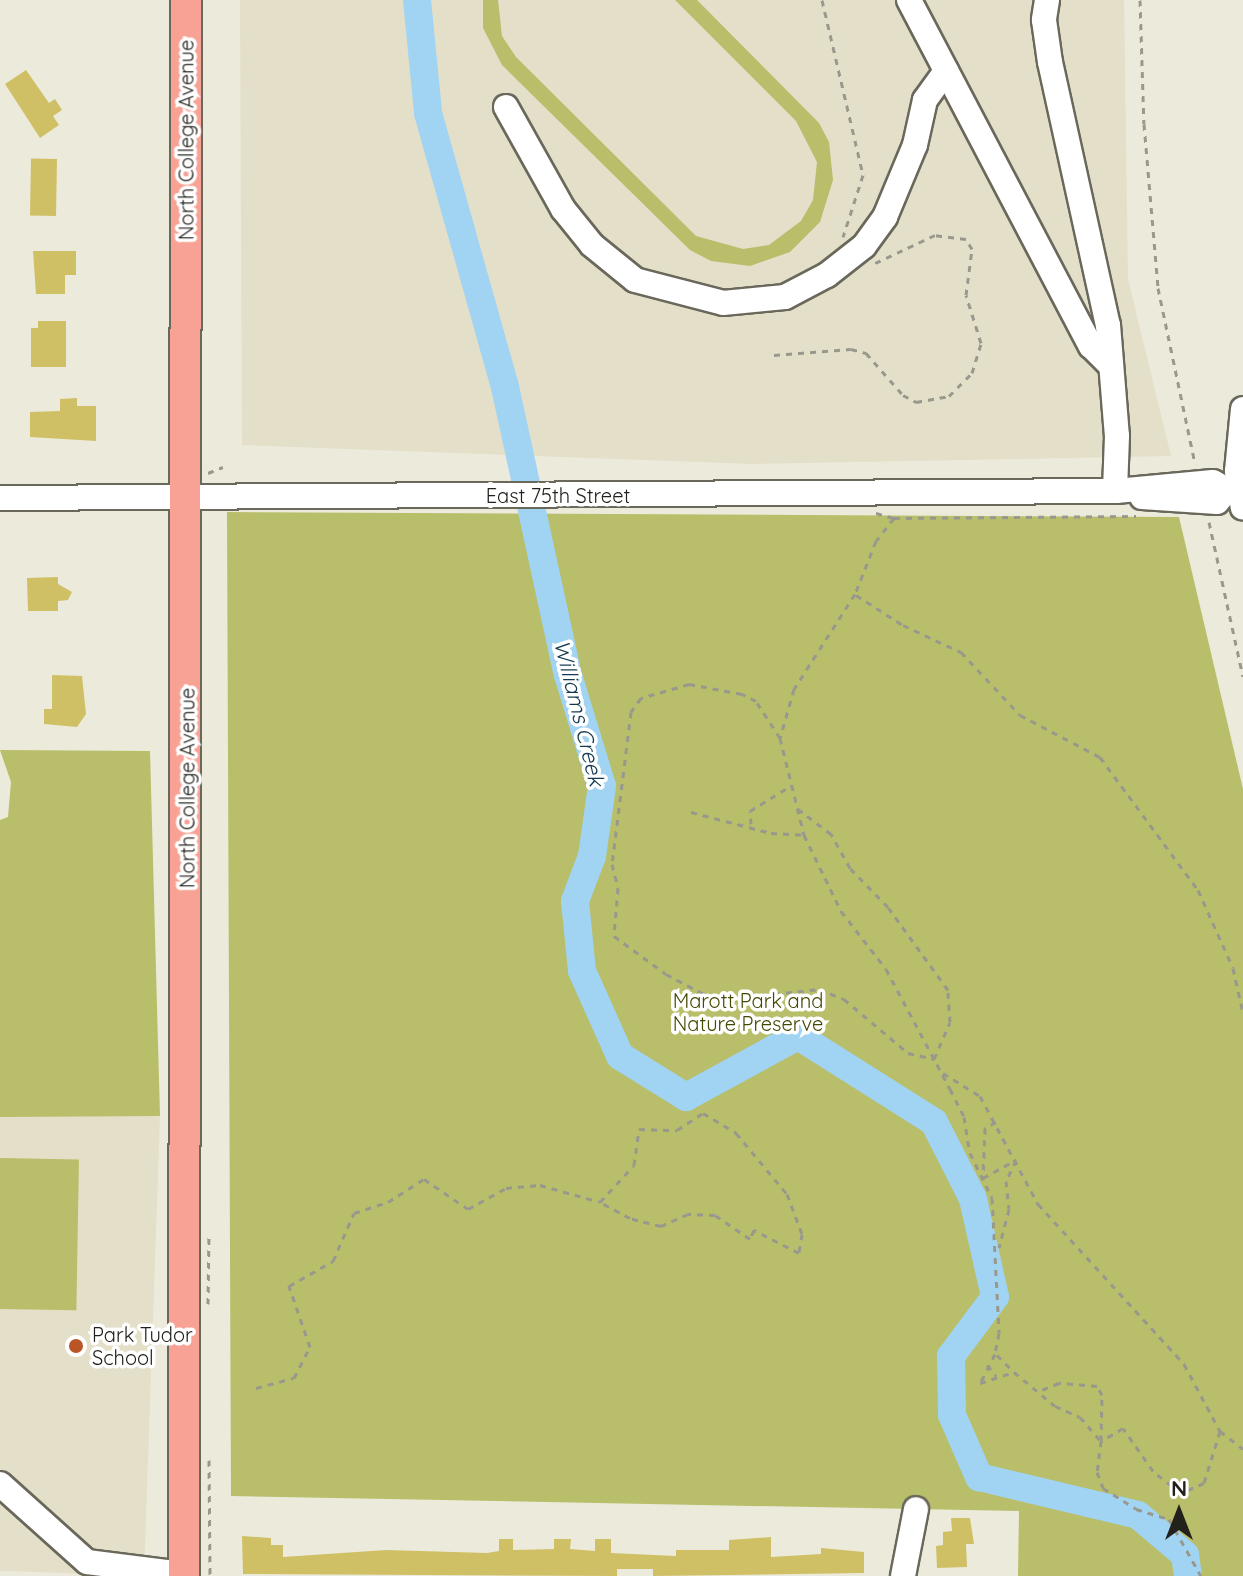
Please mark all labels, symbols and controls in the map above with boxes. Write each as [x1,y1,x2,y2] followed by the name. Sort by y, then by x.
[174,40,198,240] street label: North College Avenue
[486,483,630,507] street label: East 75th Street
[548,637,610,789] water label: Williams Creek
[175,688,199,888] street label: North College Avenue
[673,988,823,1035] park label: Marott Park and Nature Preserve
[92,1322,193,1369] place label: Park Tudor School
[67,1337,85,1355] marker: Park Tudor School
[1139,1472,1219,1552] north arrow
[1171,1474,1187,1502] text: N

